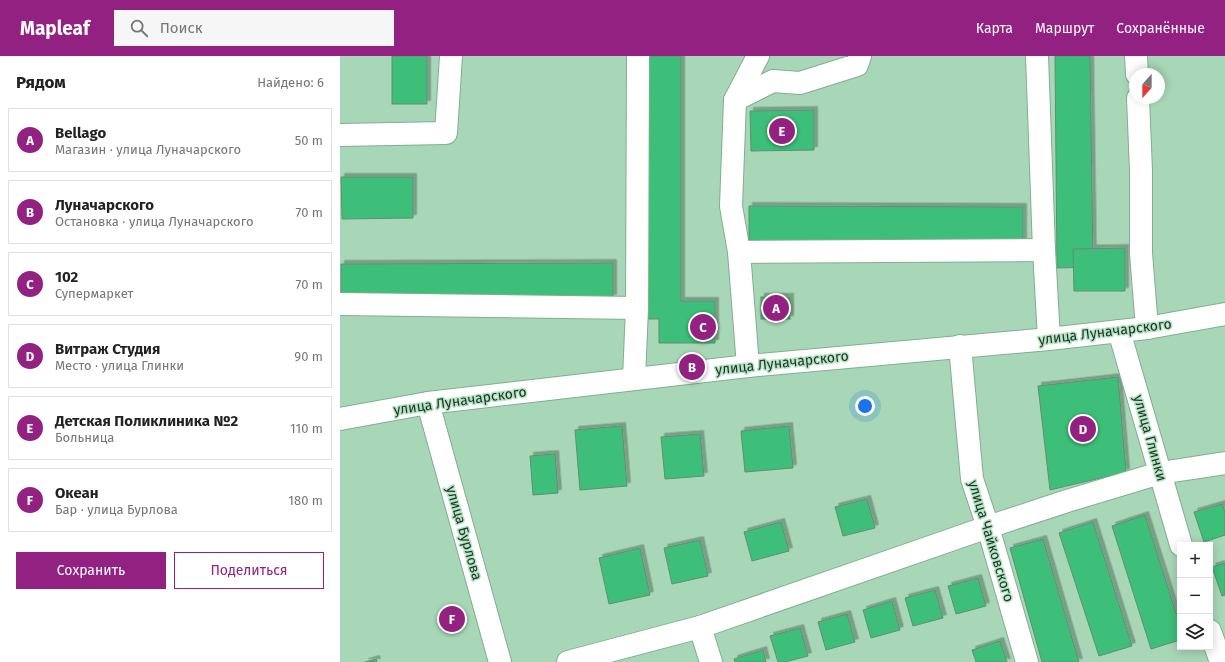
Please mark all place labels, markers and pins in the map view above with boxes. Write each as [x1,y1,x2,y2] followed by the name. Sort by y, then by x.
[769,116,795,146] pin: E
[763,293,789,323] pin: A
[690,312,716,342] pin: C
[679,352,705,382] pin: B
[1070,414,1096,444] pin: D
[439,604,465,634] pin: F

